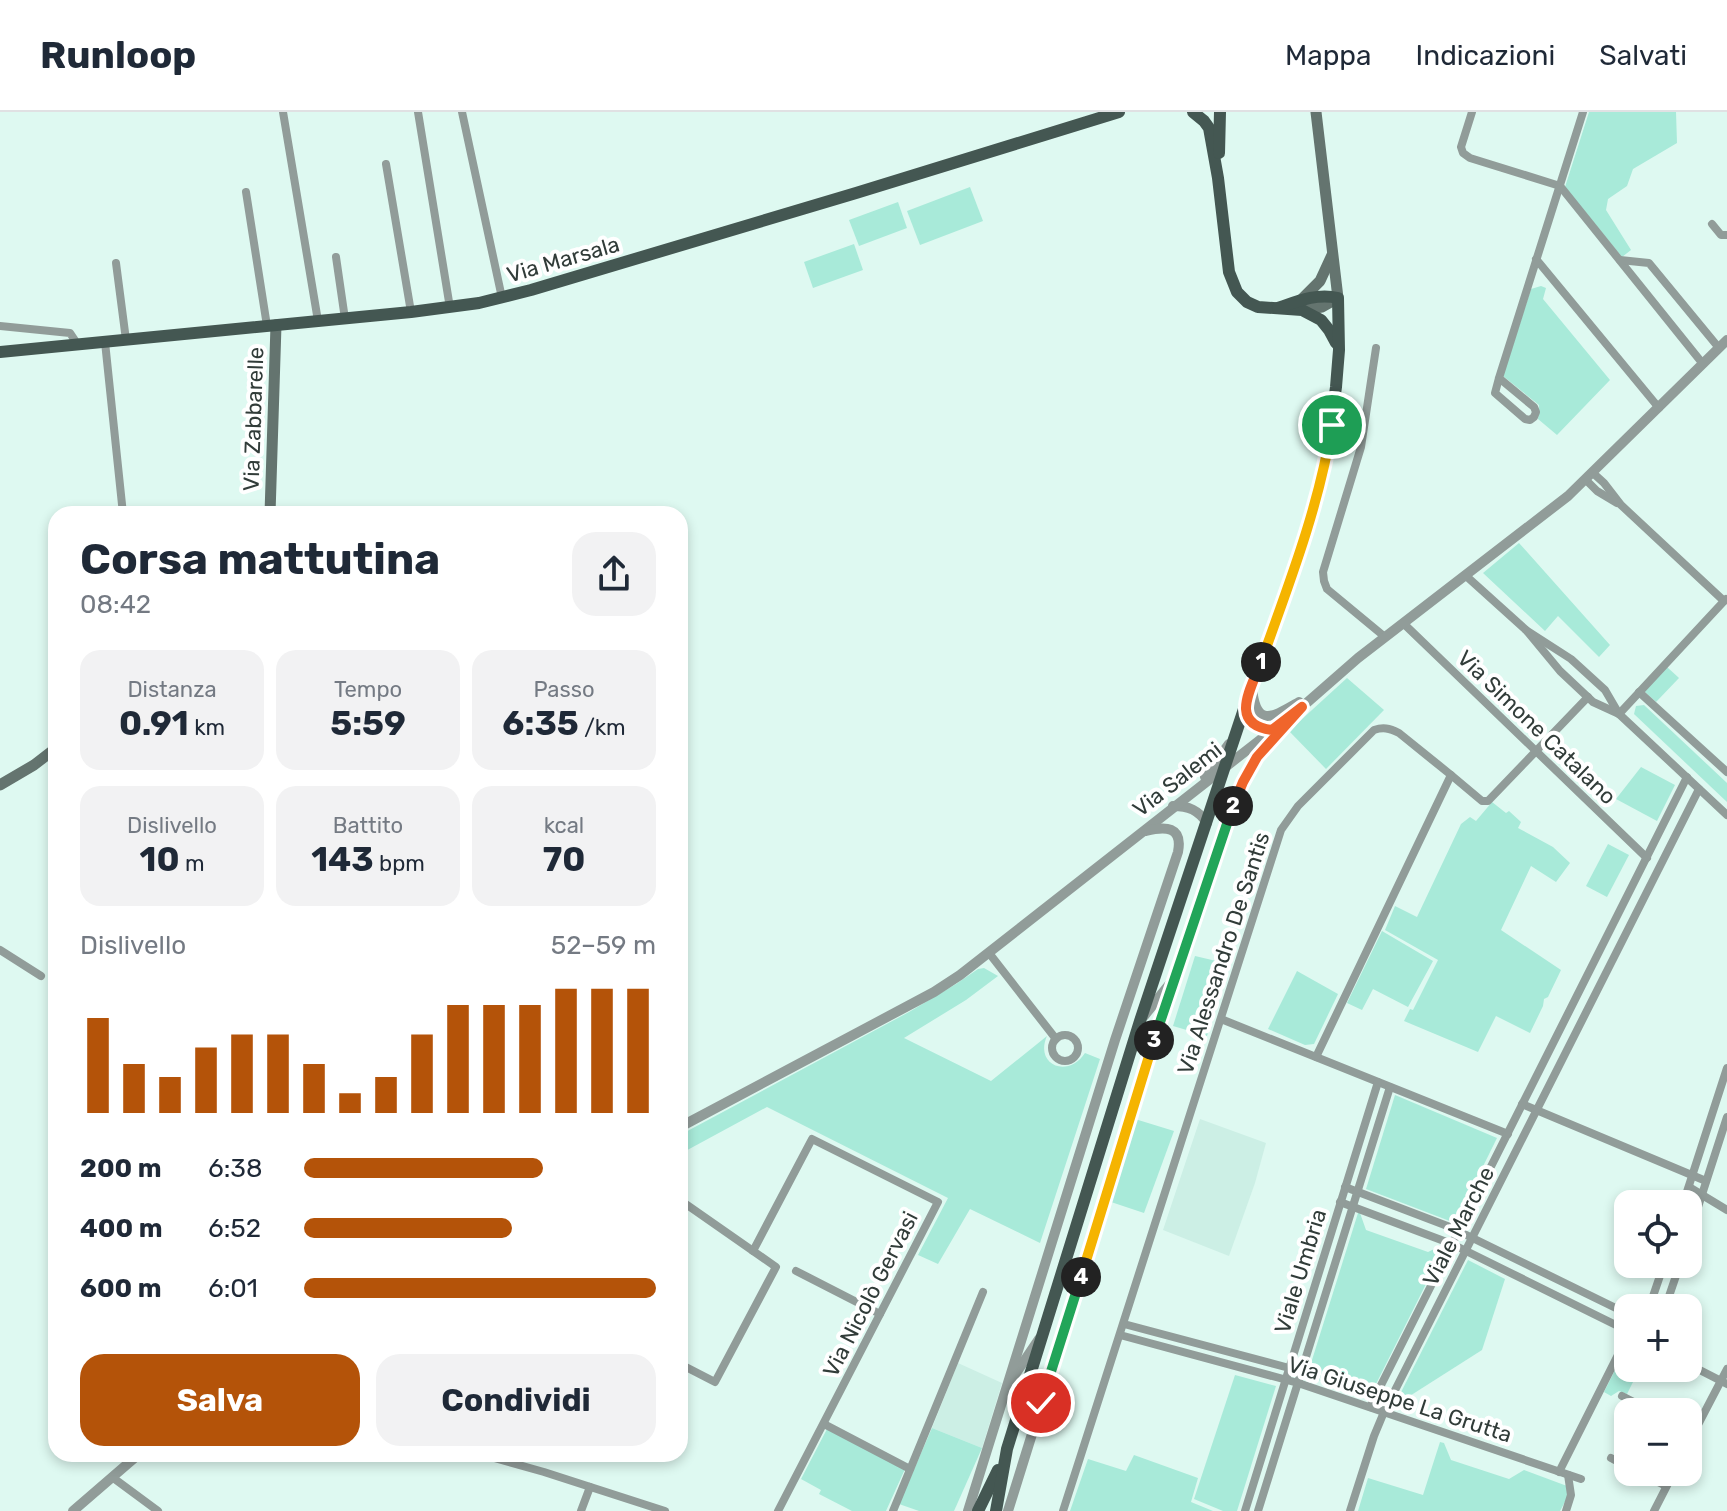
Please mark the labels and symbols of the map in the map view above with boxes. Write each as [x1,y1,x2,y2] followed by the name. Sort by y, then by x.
[504,231,623,288] street label: Via Marsala
[237,346,270,492] street label: Via Zabbarelle
[1298,391,1366,459] pin
[1241,642,1281,682] pin: 1
[1452,645,1622,810] street label: Via Simone Catalano
[1127,736,1227,823] street label: Via Salemi
[1213,786,1253,826] pin: 2
[1172,829,1275,1078] street label: Via Alessandro De Santis
[1134,1020,1174,1060] pin: 3
[1417,1162,1500,1290] street label: Viale Marche
[1269,1206,1332,1337] street label: Viale Umbria
[817,1207,924,1381] street label: Via Nicolò Gervasi
[1061,1257,1101,1297] pin: 4
[1284,1350,1515,1448] street label: Via Giuseppe La Grutta
[1007,1369,1075,1437] pin

